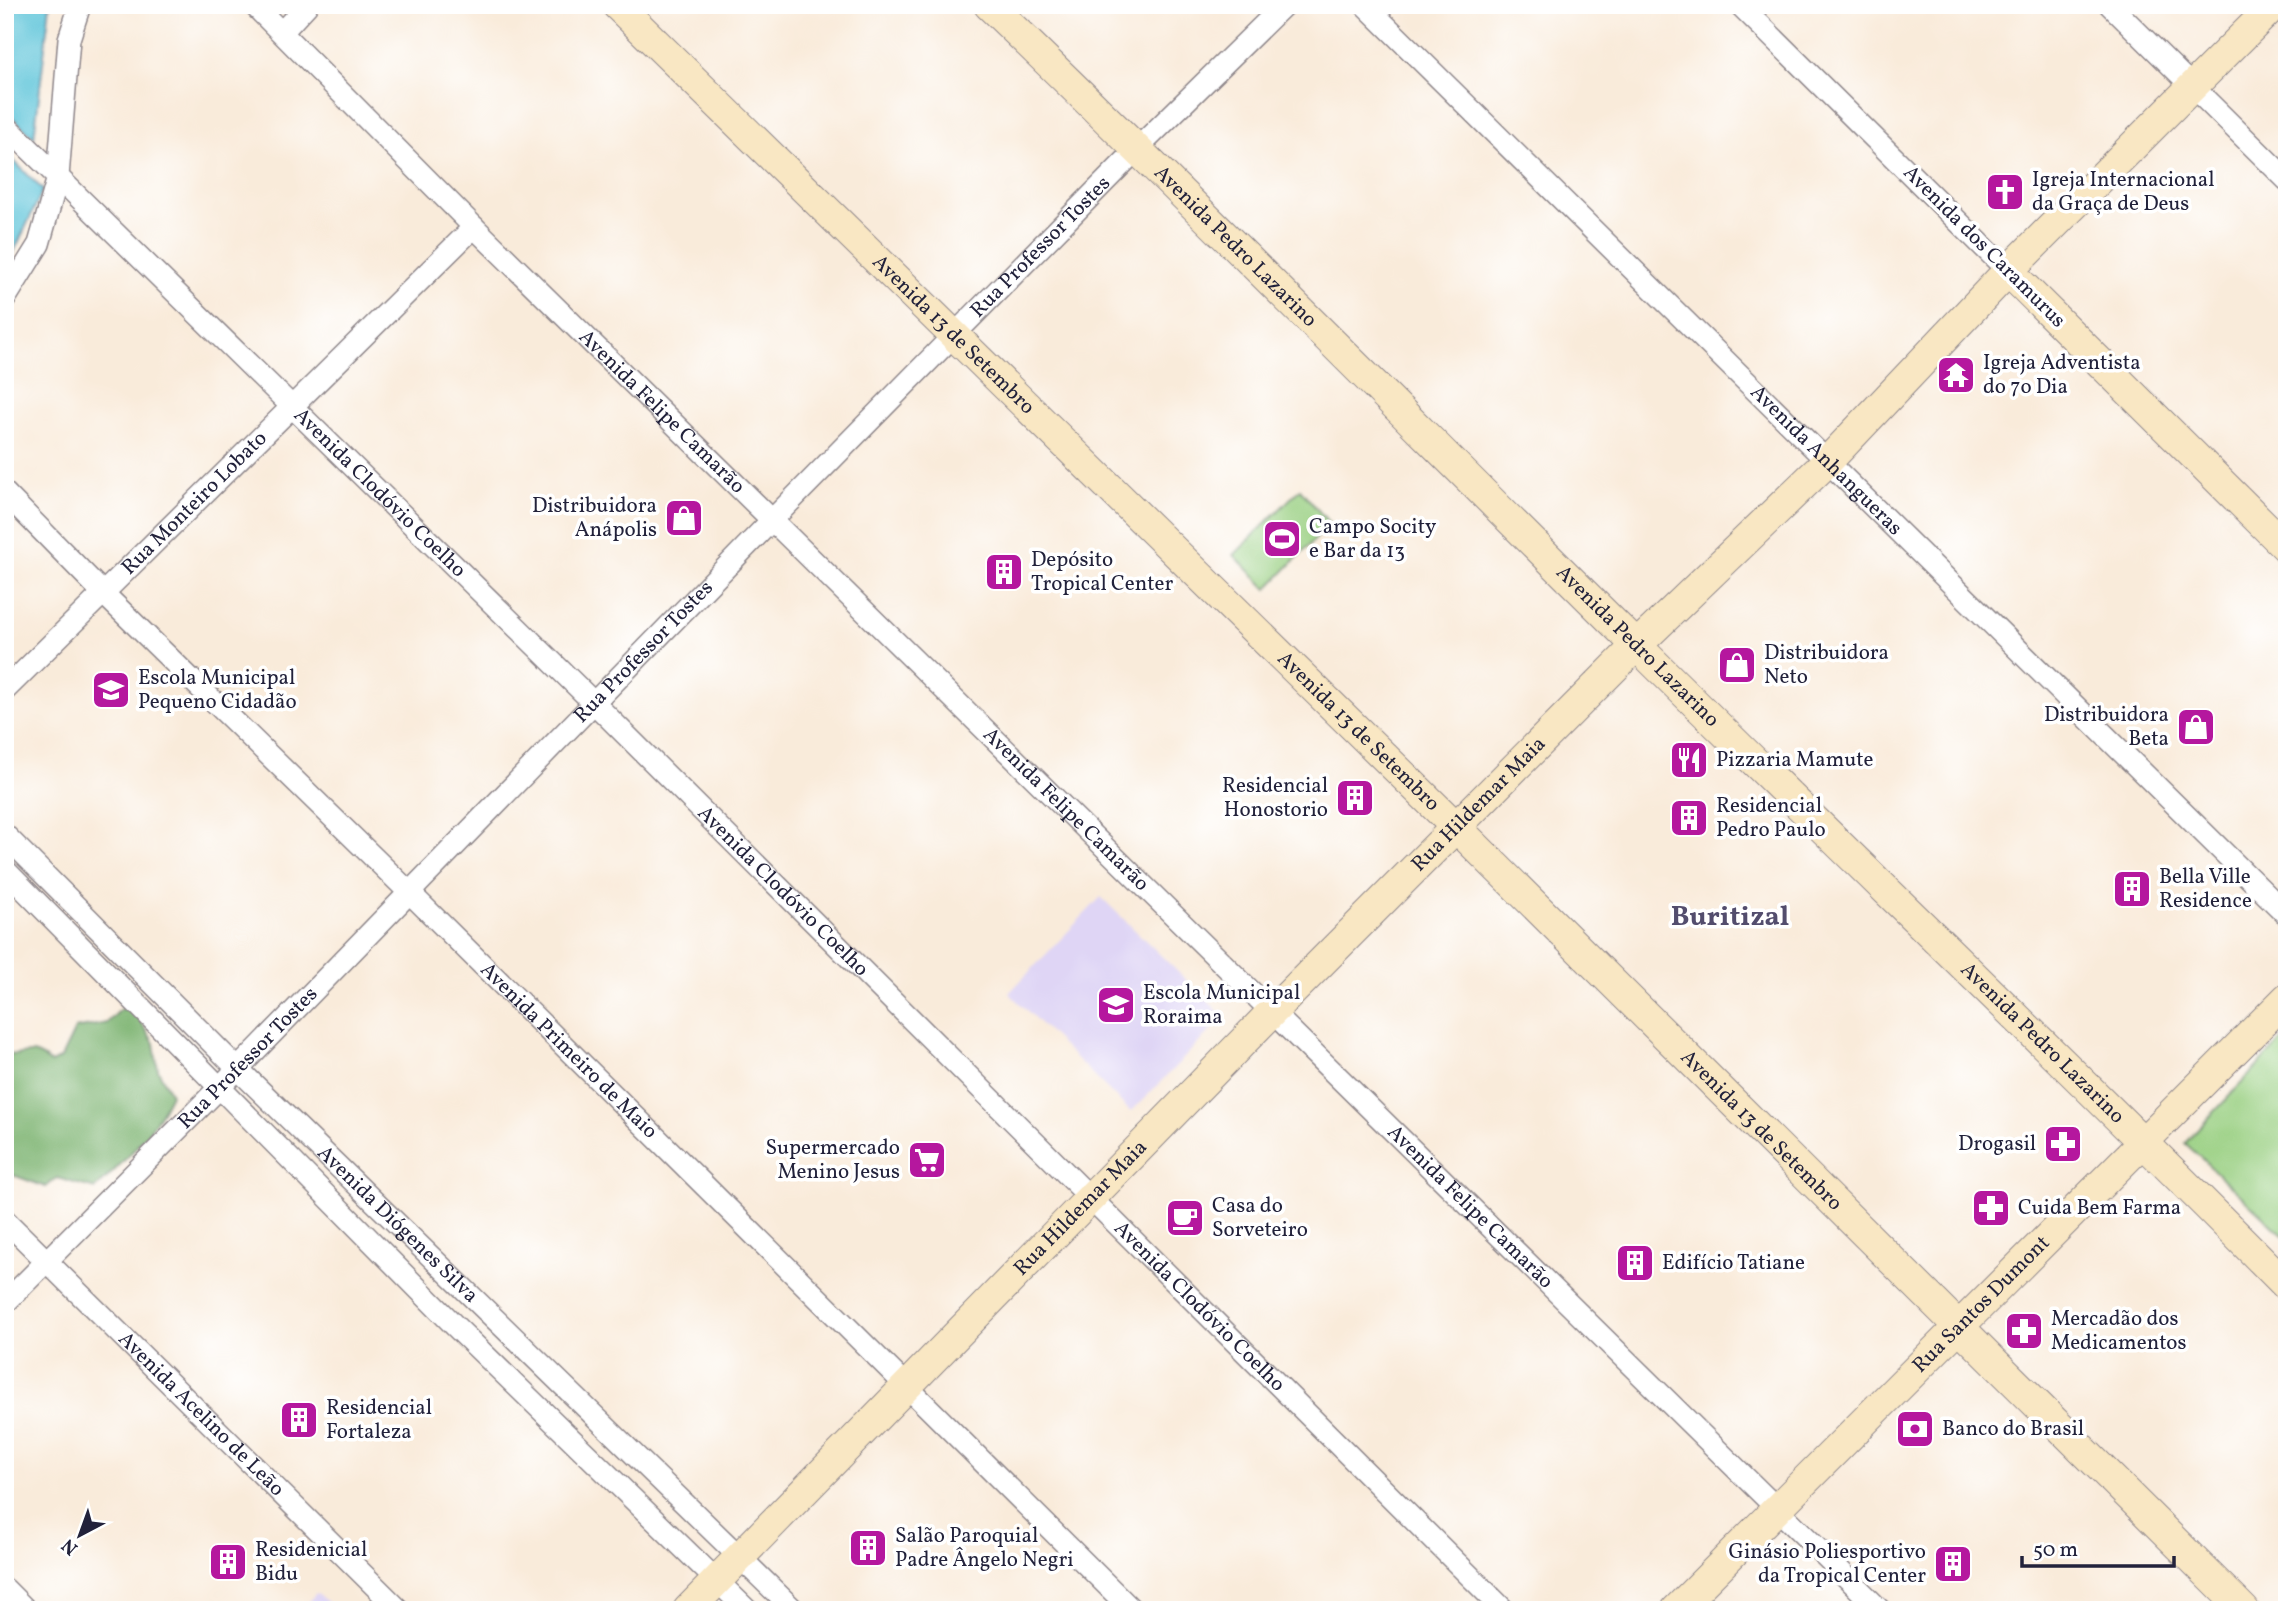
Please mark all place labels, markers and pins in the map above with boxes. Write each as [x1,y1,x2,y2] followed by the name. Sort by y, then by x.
[2032,166,2215,219] place label: Igreja Internacional da Graça de Deus
[1984,171,2026,213] church icon: Igreja Internacional da Graça de Deus
[1983,349,2141,402] place label: Igreja Adventista do 7o Dia
[1935,354,1977,396] temple icon: Igreja Adventista do 7o Dia
[532,492,657,545] place label: Distribuidora Anápolis
[663,497,705,539] shop icon: Distribuidora Anápolis
[1309,513,1437,566] place label: Campo Socity e Bar da 13
[1261,518,1303,560] sports icon: Campo Socity e Bar da 13
[1031,546,1173,599] place label: Depósito Tropical Center
[983,551,1025,593] building icon: Depósito Tropical Center
[1764,639,1889,692] place label: Distribuidora Neto
[1716,644,1758,686] shop icon: Distribuidora Neto
[138,664,297,717] place label: Escola Municipal Pequeno Cidadão
[90,669,132,711] school or university icon: Escola Municipal Pequeno Cidadão
[2044,701,2169,754] place label: Distribuidora Beta
[2175,706,2217,748] shop icon: Distribuidora Beta
[1668,739,1710,781] restaurant icon: Pizzaria Mamute
[1716,746,1873,775] place label: Pizzaria Mamute
[1222,772,1328,825] place label: Residencial Honostorio
[1334,777,1376,819] building icon: Residencial Honostorio
[1716,792,1826,845] place label: Residencial Pedro Paulo
[1668,797,1710,839] building icon: Residencial Pedro Paulo
[2159,863,2252,916] place label: Bella Ville Residence
[2111,868,2153,910] building icon: Bella Ville Residence
[1143,979,1300,1032] place label: Escola Municipal Roraima
[1095,984,1137,1026] school or university icon: Escola Municipal Roraima
[2042,1123,2084,1165] pharmacy icon: Drogasil
[1958,1130,2036,1159] place label: Drogasil
[766,1134,900,1187] place label: Supermercado Menino Jesus
[906,1139,948,1181] supermarket icon: Supermercado Menino Jesus
[1970,1187,2012,1229] pharmacy icon: Cuida Bem Farma
[1212,1192,1308,1245] place label: Casa do Sorveteiro
[2018,1194,2181,1223] place label: Cuida Bem Farma
[1164,1197,1206,1239] cafe icon: Casa do Sorveteiro
[1614,1242,1656,1284] building icon: Edifício Tatiane
[1662,1249,1805,1278] place label: Edifício Tatiane
[2051,1305,2187,1358] place label: Mercadão dos Medicamentos
[2003,1310,2045,1352] pharmacy icon: Mercadão dos Medicamentos
[326,1394,432,1447] place label: Residencial Fortaleza
[278,1399,320,1441] building icon: Residencial Fortaleza
[1894,1408,1936,1450] bank icon: Banco do Brasil
[1942,1415,2084,1444] place label: Banco do Brasil
[895,1522,1074,1575] place label: Salão Paroquial Padre Ângelo Negri
[847,1527,889,1569] building icon: Salão Paroquial Padre Ângelo Negri
[255,1536,367,1589] place label: Residenicial Bidu
[1729,1538,1926,1591] place label: Ginásio Poliesportivo da Tropical Center
[207,1541,249,1583] building icon: Residenicial Bidu
[1932,1543,1974,1585] building icon: Ginásio Poliesportivo da Tropical Center

